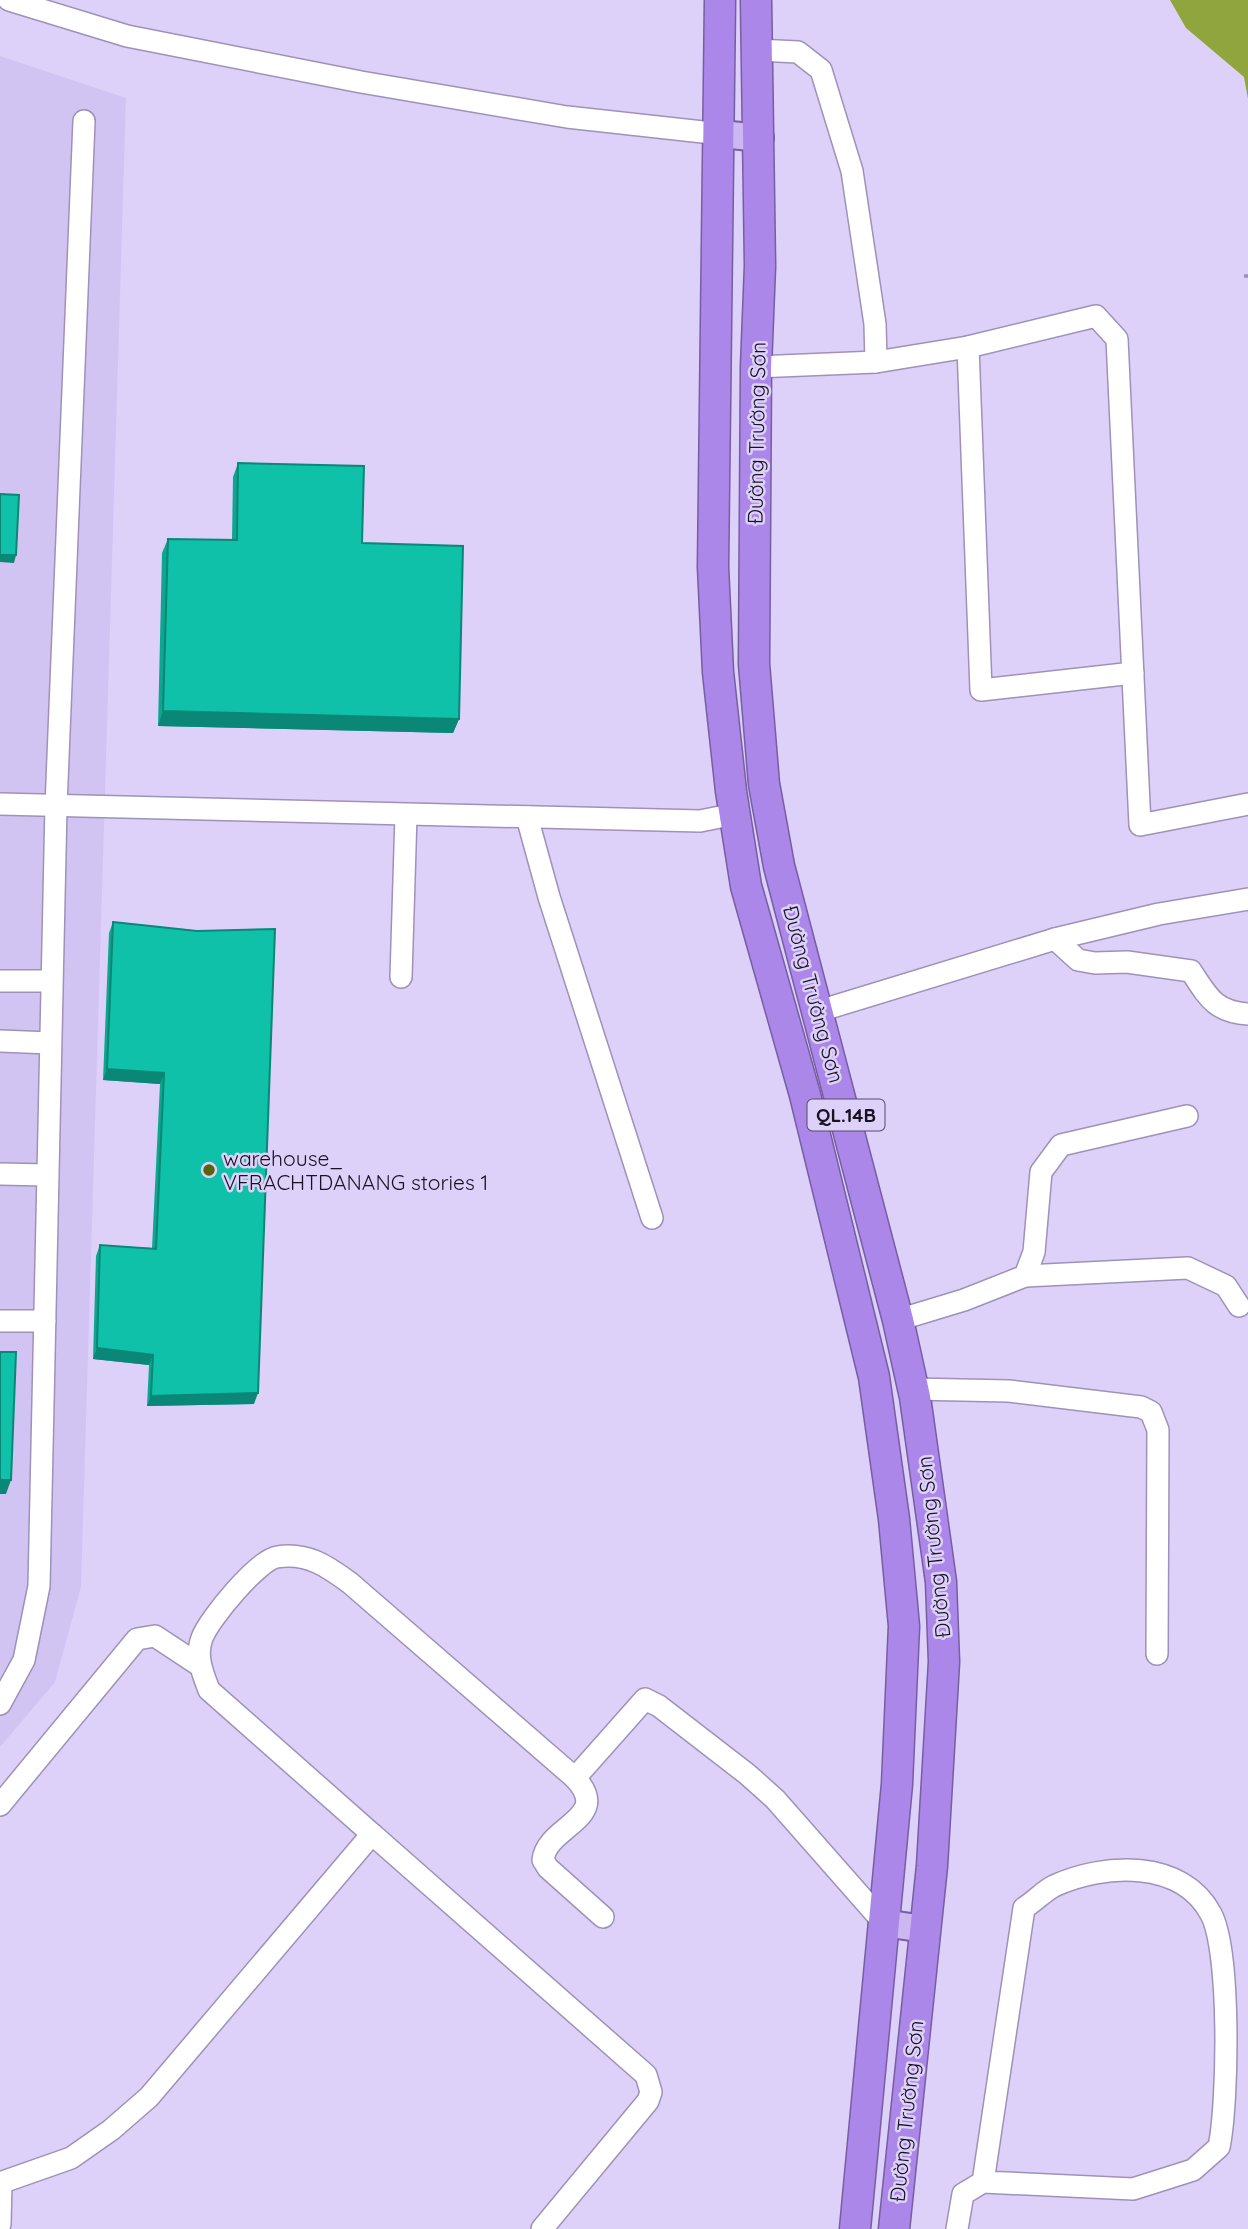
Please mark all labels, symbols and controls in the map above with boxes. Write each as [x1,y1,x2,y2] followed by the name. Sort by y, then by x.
[741,342,771,524] street label: Đường Trường Sơn
[778,903,850,1085] street label: Đường Trường Sơn
[808,1100,884,1130] road number: QL.14B
[223,1145,488,1195] place label: warehouse_ VFRACHTDANANG stories 1
[201,1162,217,1178] marker: warehouse_ VFRACHTDANANG stories 1
[911,1455,955,1639] street label: Đường Trường Sơn
[884,2019,928,2203] street label: Đường Trường Sơn

